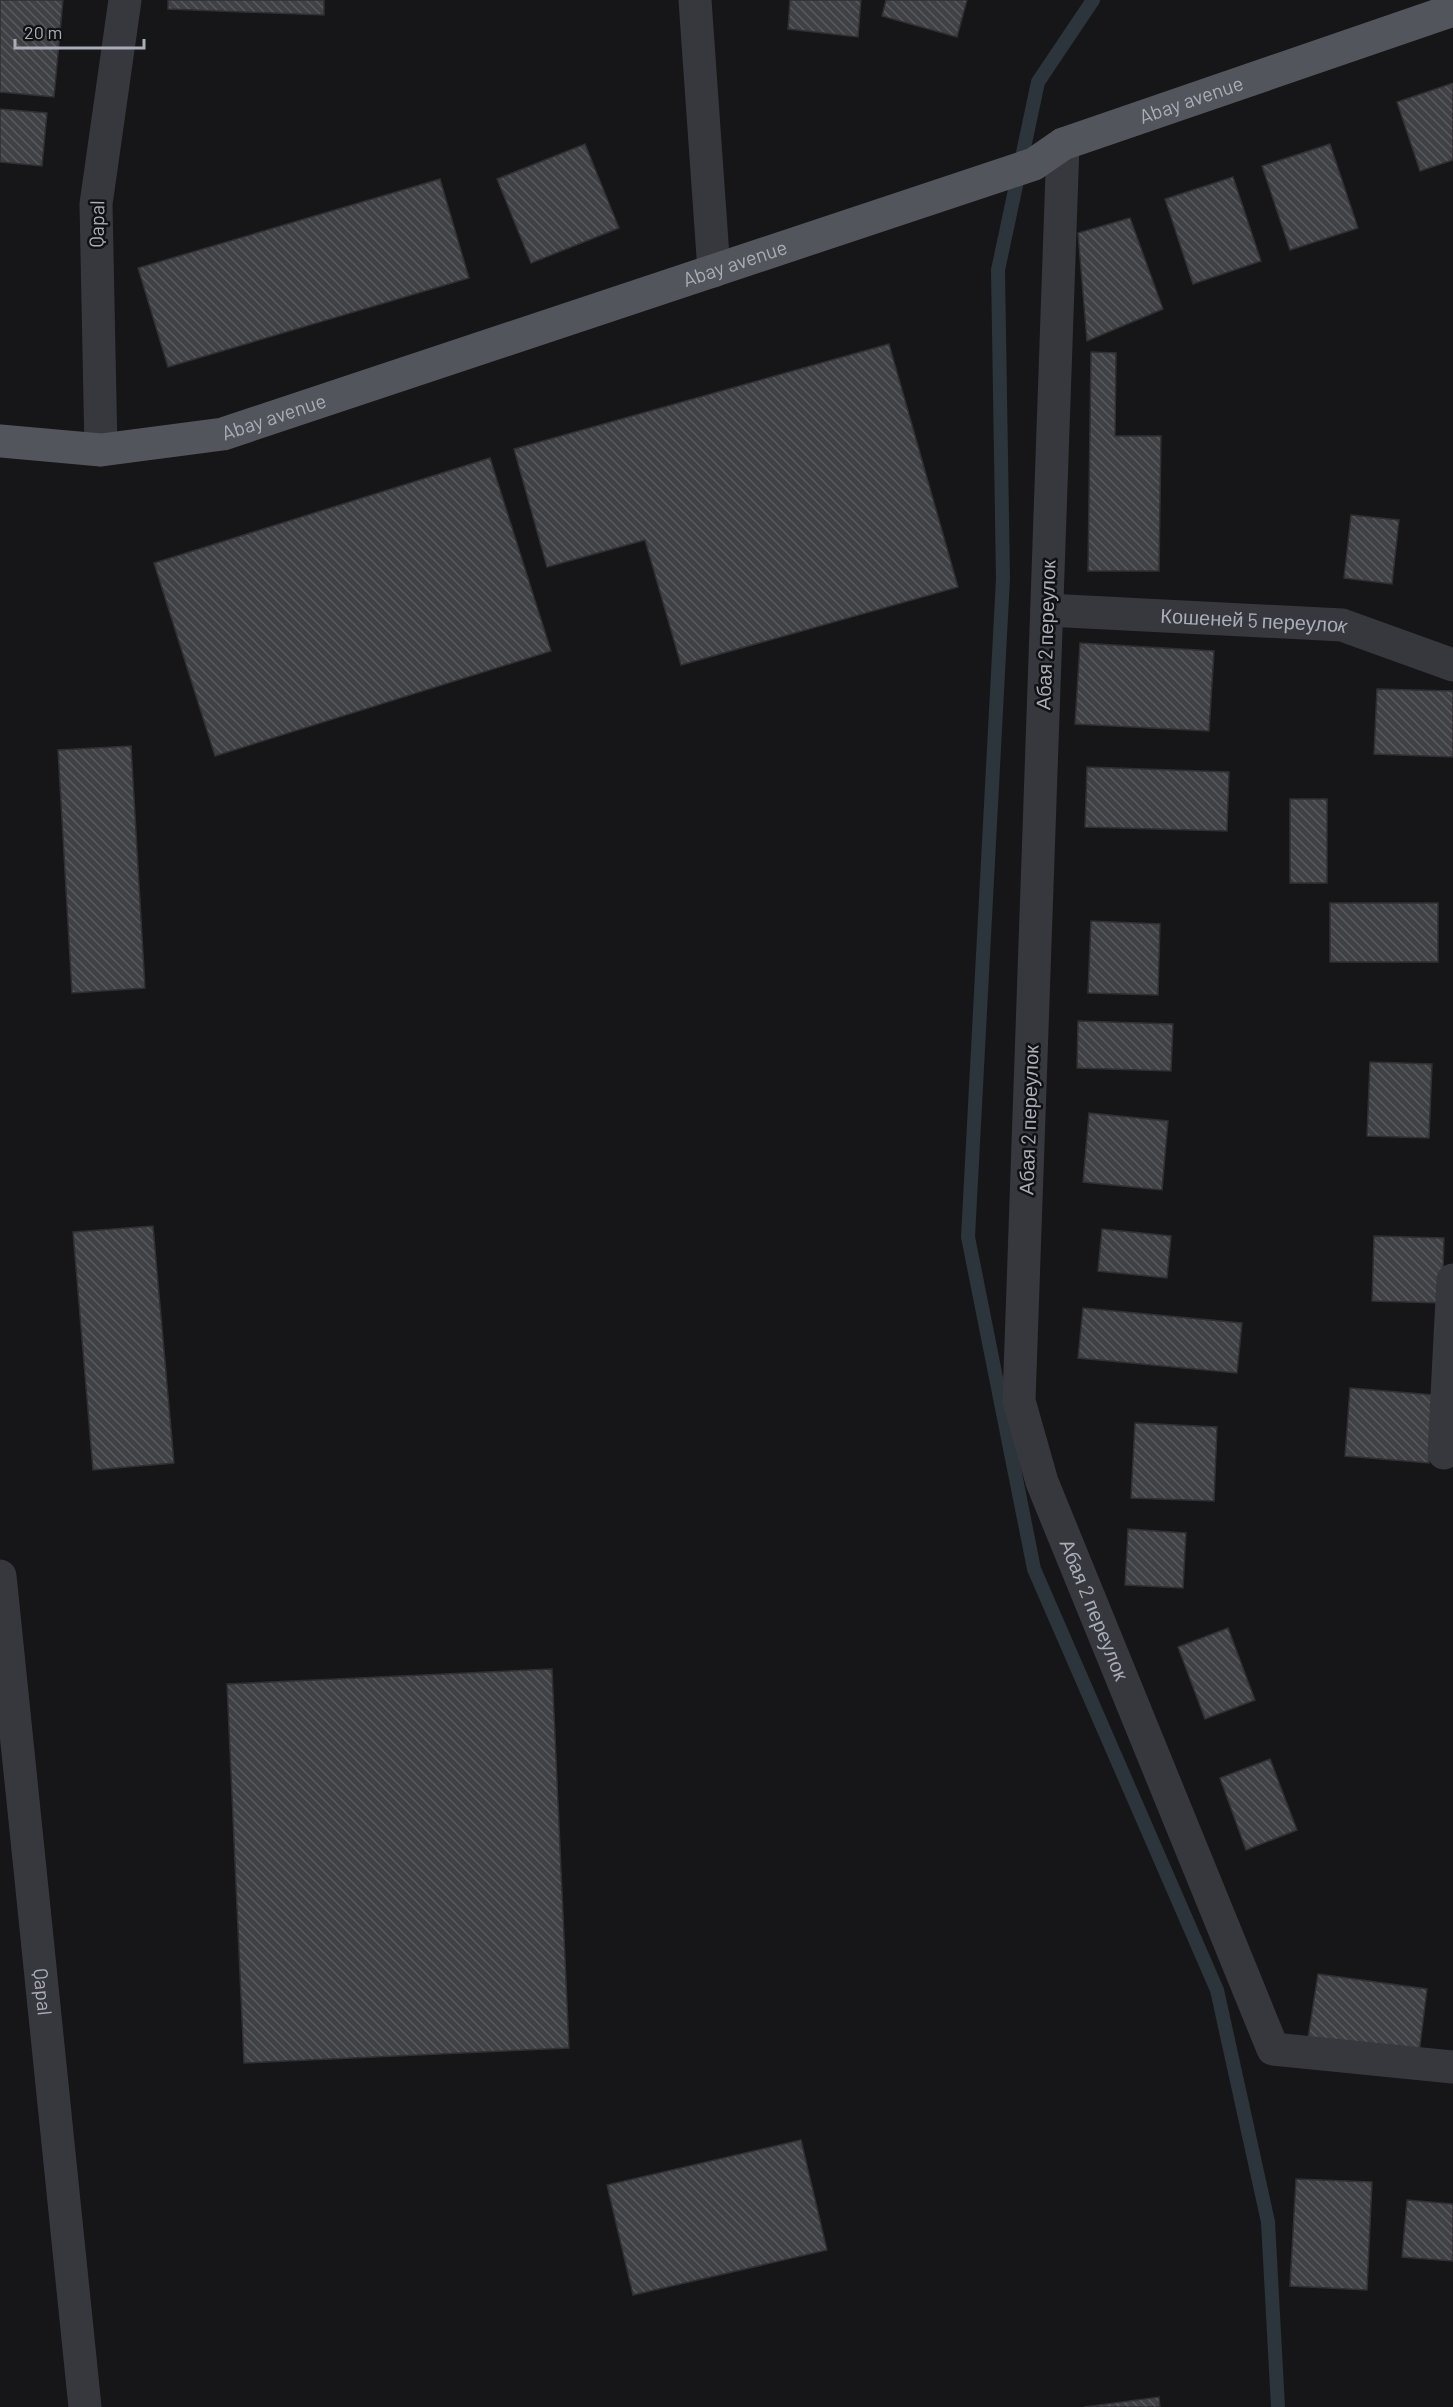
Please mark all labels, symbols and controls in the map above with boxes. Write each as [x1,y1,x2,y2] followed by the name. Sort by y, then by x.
[15,12,144,50] scale bar
[24,21,62,43] text: 20 m
[1136,70,1246,128] street label: Abay avenue
[84,200,108,248] street label: Qapal
[679,234,790,291] street label: Abay avenue
[218,388,329,445] street label: Abay avenue
[1030,559,1060,710] street label: Абая 2 переулок
[1160,603,1351,637] street label: Кошеней 5 переулок
[1013,1044,1043,1195] street label: Абая 2 переулок
[1056,1535,1135,1684] street label: Абая 2 переулок
[29,1967,58,2017] street label: Qapal

